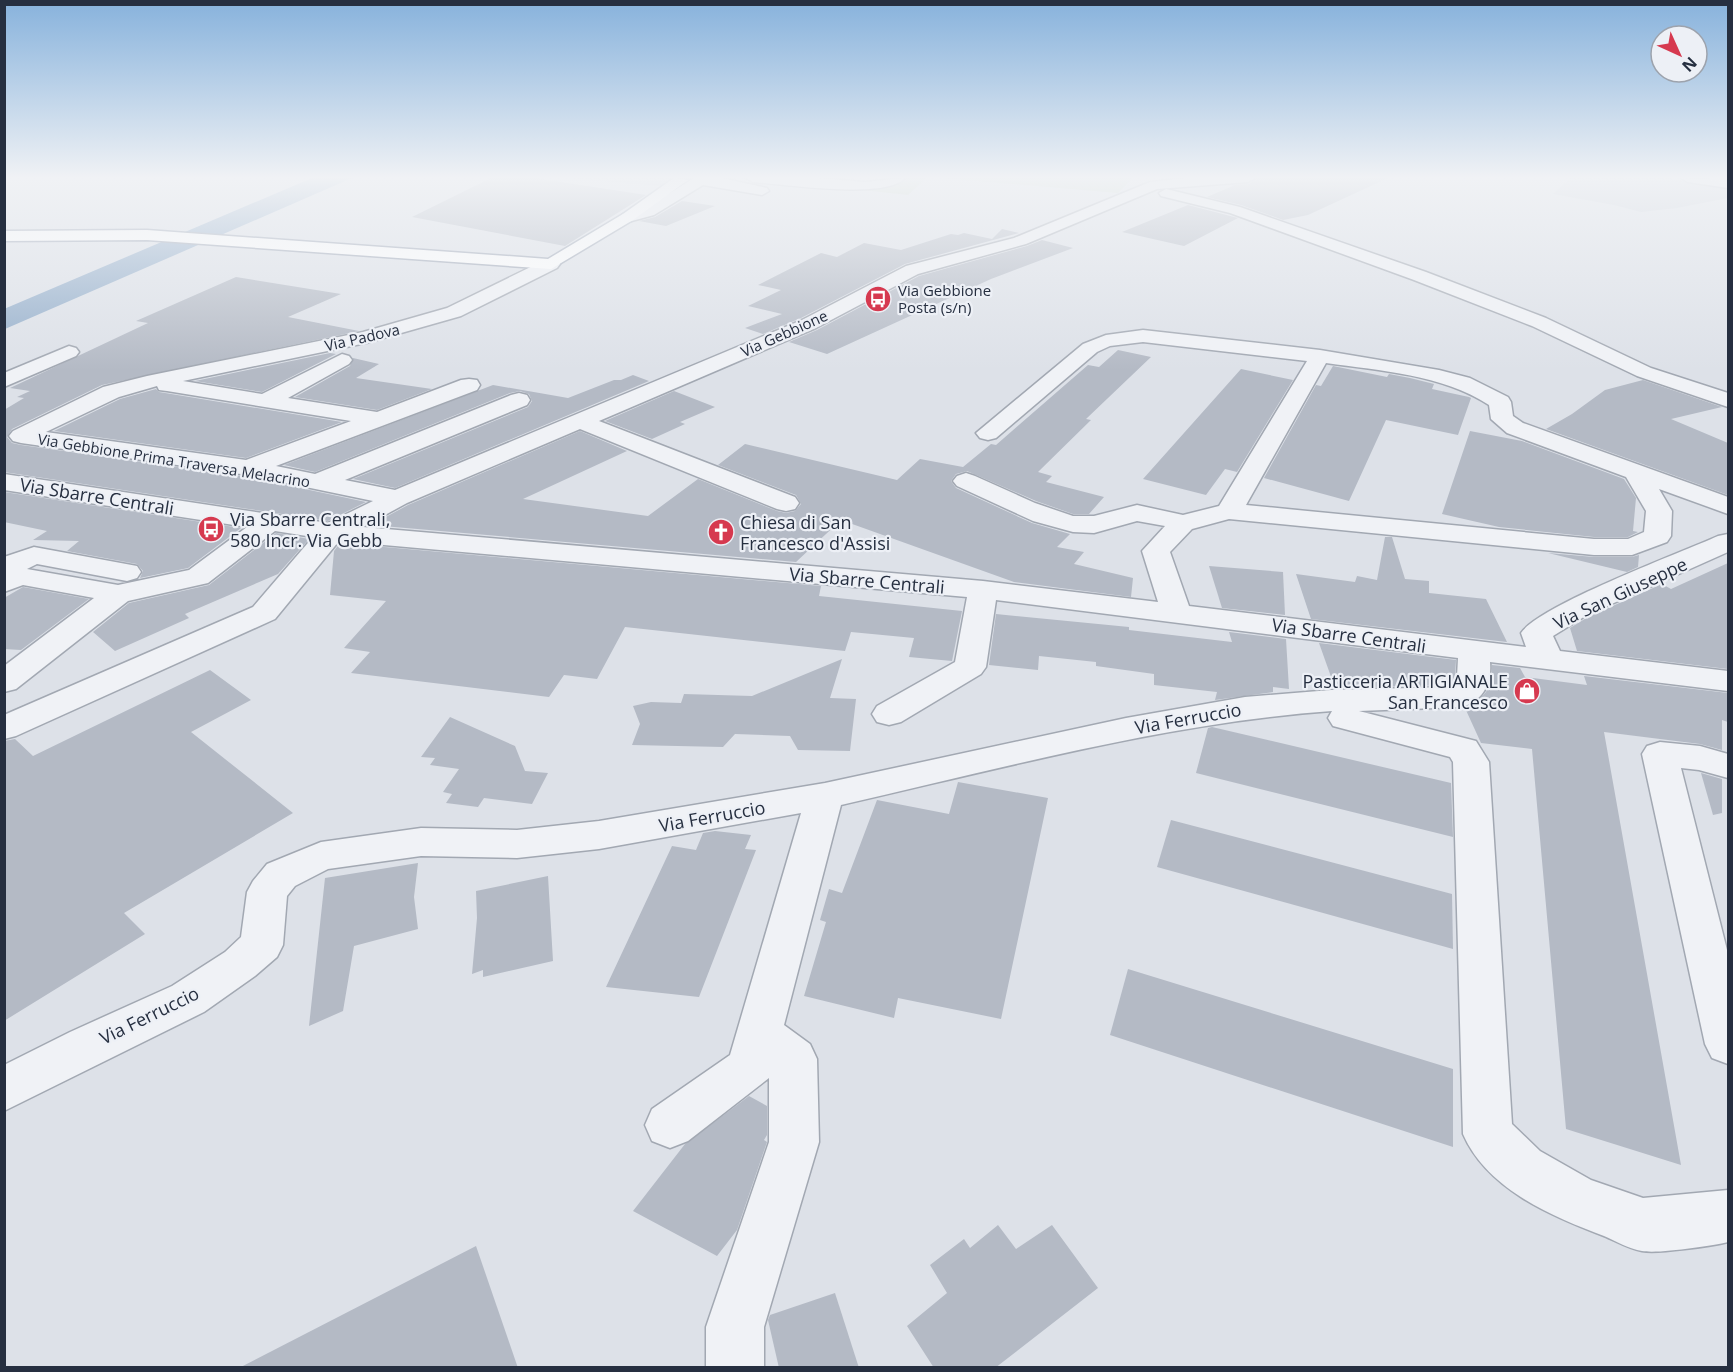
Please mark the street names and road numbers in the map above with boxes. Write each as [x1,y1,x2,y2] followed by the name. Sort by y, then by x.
[737,305,831,361] street label: Via Gebbione
[323,319,401,355] street label: Via Padova
[36,429,312,491] street label: Via Gebbione Prima Traversa Melacrino
[18,472,176,520] street label: Via Sbarre Centrali
[1549,551,1691,635] street label: Via San Giuseppe
[788,561,946,599] street label: Via Sbarre Centrali
[1270,612,1428,658] street label: Via Sbarre Centrali
[1133,697,1243,739] street label: Via Ferruccio
[657,795,767,837] street label: Via Ferruccio
[95,981,203,1049] street label: Via Ferruccio

